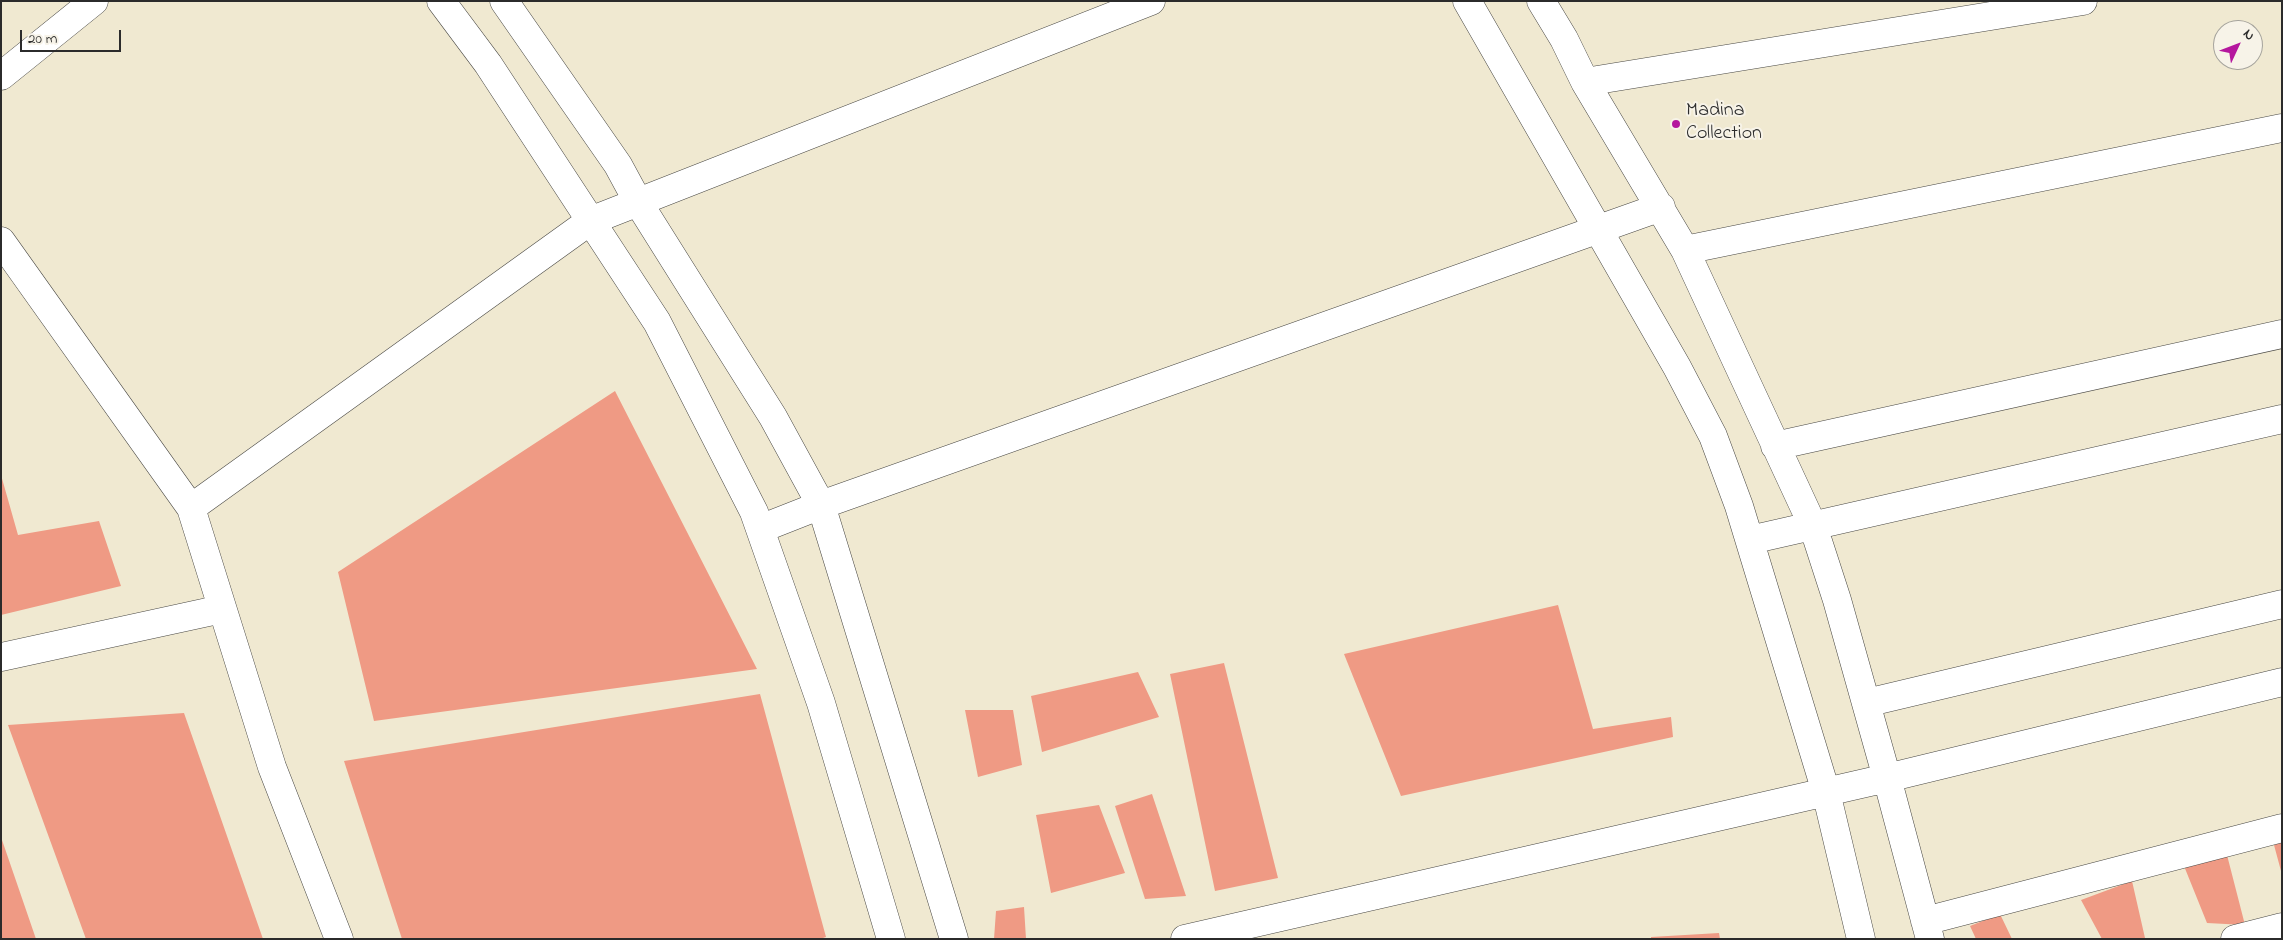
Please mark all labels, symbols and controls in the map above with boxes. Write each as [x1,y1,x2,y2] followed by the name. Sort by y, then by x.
[22,20,124,52] scale bar
[2213,20,2263,70] north arrow
[2238,24,2260,46] text: N
[28,28,57,50] text: 20 m
[1686,100,1762,147] place label: Madina Collection
[1670,118,1682,130] marker: Madina Collection

